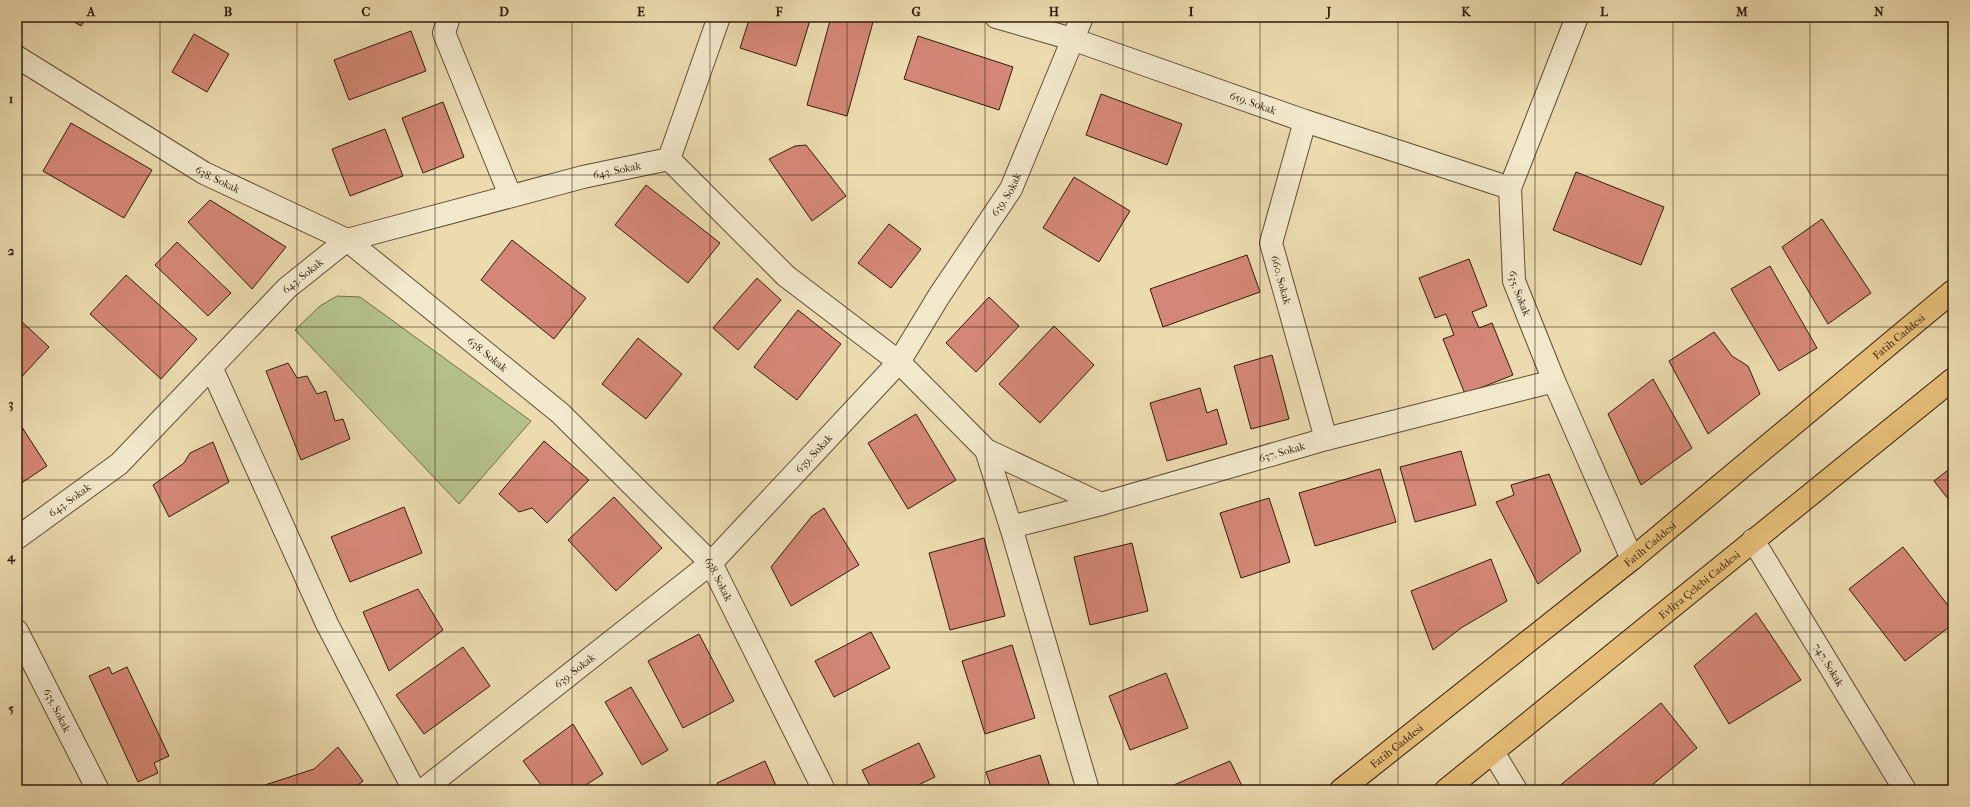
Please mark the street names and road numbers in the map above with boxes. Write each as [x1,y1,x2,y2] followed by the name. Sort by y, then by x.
[1228,88,1278,117] street label: 659. Sokak
[592,158,642,181] street label: 643. Sokak
[193,163,242,196] street label: 638. Sokak
[988,170,1024,219] street label: 639. Sokak
[1268,254,1294,306] street label: 660. Sokak
[279,255,326,296] street label: 643. Sokak
[1507,270,1534,318] street label: 635. Sokak
[1870,310,1928,362] street label: Fatih Caddesi
[465,334,511,375] street label: 638. Sokak
[792,431,835,475] street label: 639. Sokak
[1257,439,1307,465] street label: 637. Sokak
[46,480,94,519] street label: 643. Sokak
[1621,518,1679,569] street label: Fatih Caddesi
[1656,547,1743,622] street label: Evliya Çelebi Caddesi
[702,554,736,604] street label: 638. Sokak
[1811,641,1847,689] street label: 747. Sokak
[552,650,598,691] street label: 639. Sokak
[41,686,74,735] street label: 635. Sokak
[1368,720,1426,771] street label: Fatih Caddesi

